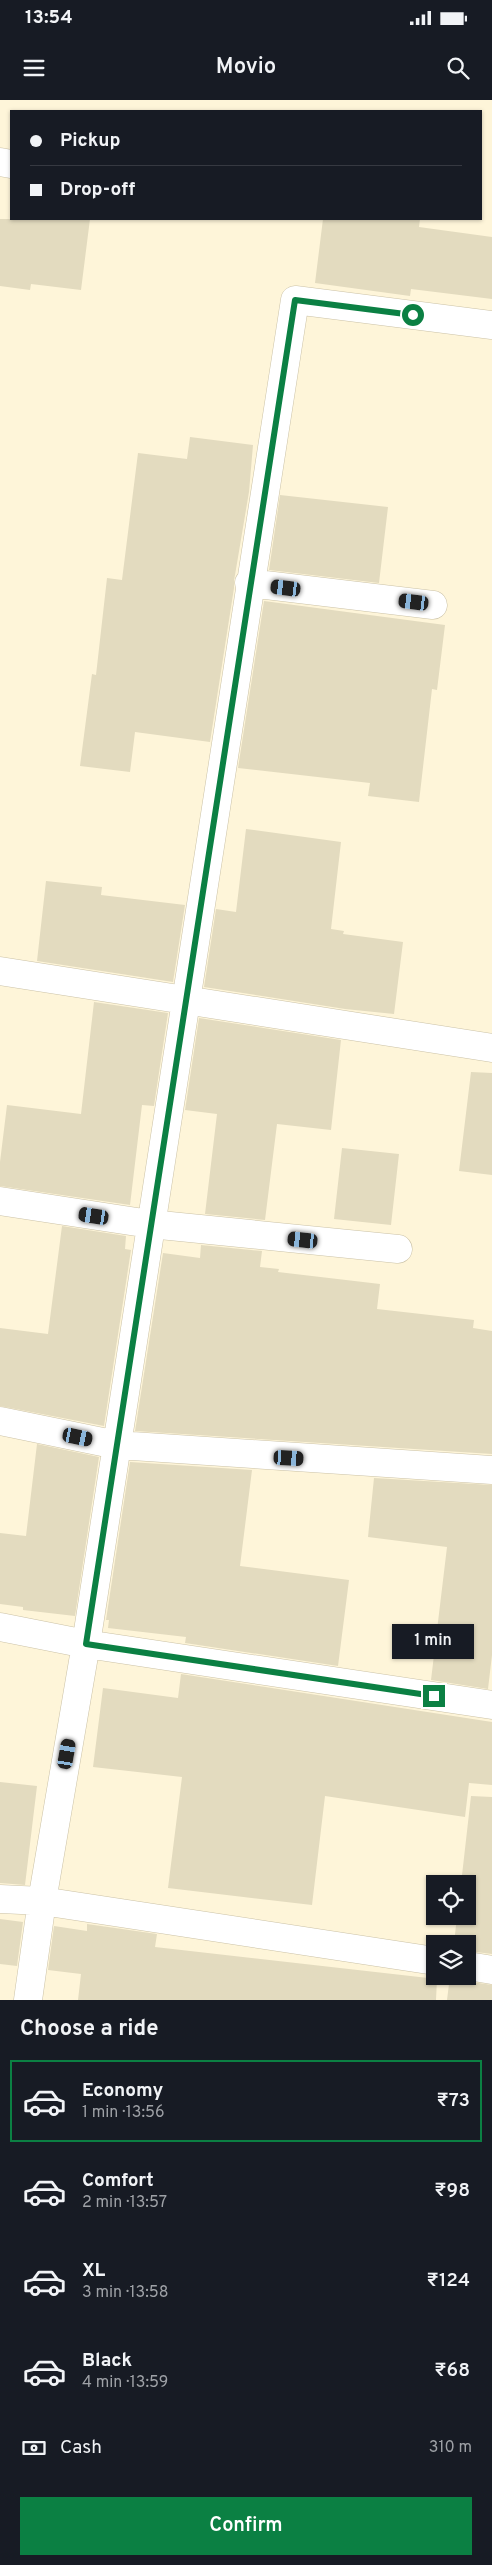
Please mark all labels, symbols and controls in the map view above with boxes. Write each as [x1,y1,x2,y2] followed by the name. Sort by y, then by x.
[25,6,73,30] text: 13:54
[20,54,48,82] icon: menu
[216,54,276,81] text: Movio
[444,54,472,82] icon: search
[60,129,120,153] text: Pickup
[60,178,135,202] text: Drop-off
[402,304,424,326] route start
[270,579,301,597] car
[398,593,429,611] car
[78,1206,109,1226] car
[287,1231,318,1249] car
[61,1427,94,1447] car
[273,1450,304,1466] car
[393,1624,475,1658] callout: 1 min
[414,1631,452,1651] text: 1 min
[423,1685,445,1707] route end
[57,1738,76,1770] car
[426,1875,476,1985] map controls
[426,1875,476,1925] button: locate
[426,1935,476,1985] button: layers
[20,2016,158,2043] text: Choose a ride
[22,2079,67,2124] icon: car
[82,2079,163,2103] text: Economy
[436,2089,470,2113] text: ₹73
[82,2103,165,2123] text: 1 min · 13:56
[22,2169,67,2214] icon: car
[82,2169,154,2193] text: Comfort
[434,2179,470,2203] text: ₹98
[82,2193,167,2213] text: 2 min · 13:57
[22,2259,67,2304] icon: car
[82,2259,105,2283] text: XL
[427,2269,470,2293] text: ₹124
[82,2283,168,2303] text: 3 min · 13:58
[22,2349,67,2394] icon: car
[82,2349,132,2373] text: Black
[434,2359,470,2383] text: ₹68
[82,2373,168,2393] text: 4 min · 13:59
[20,2434,48,2462] icon: cash
[60,2436,102,2460] text: Cash
[429,2438,472,2458] text: 310 m
[20,2497,472,2555] button: Confirm

